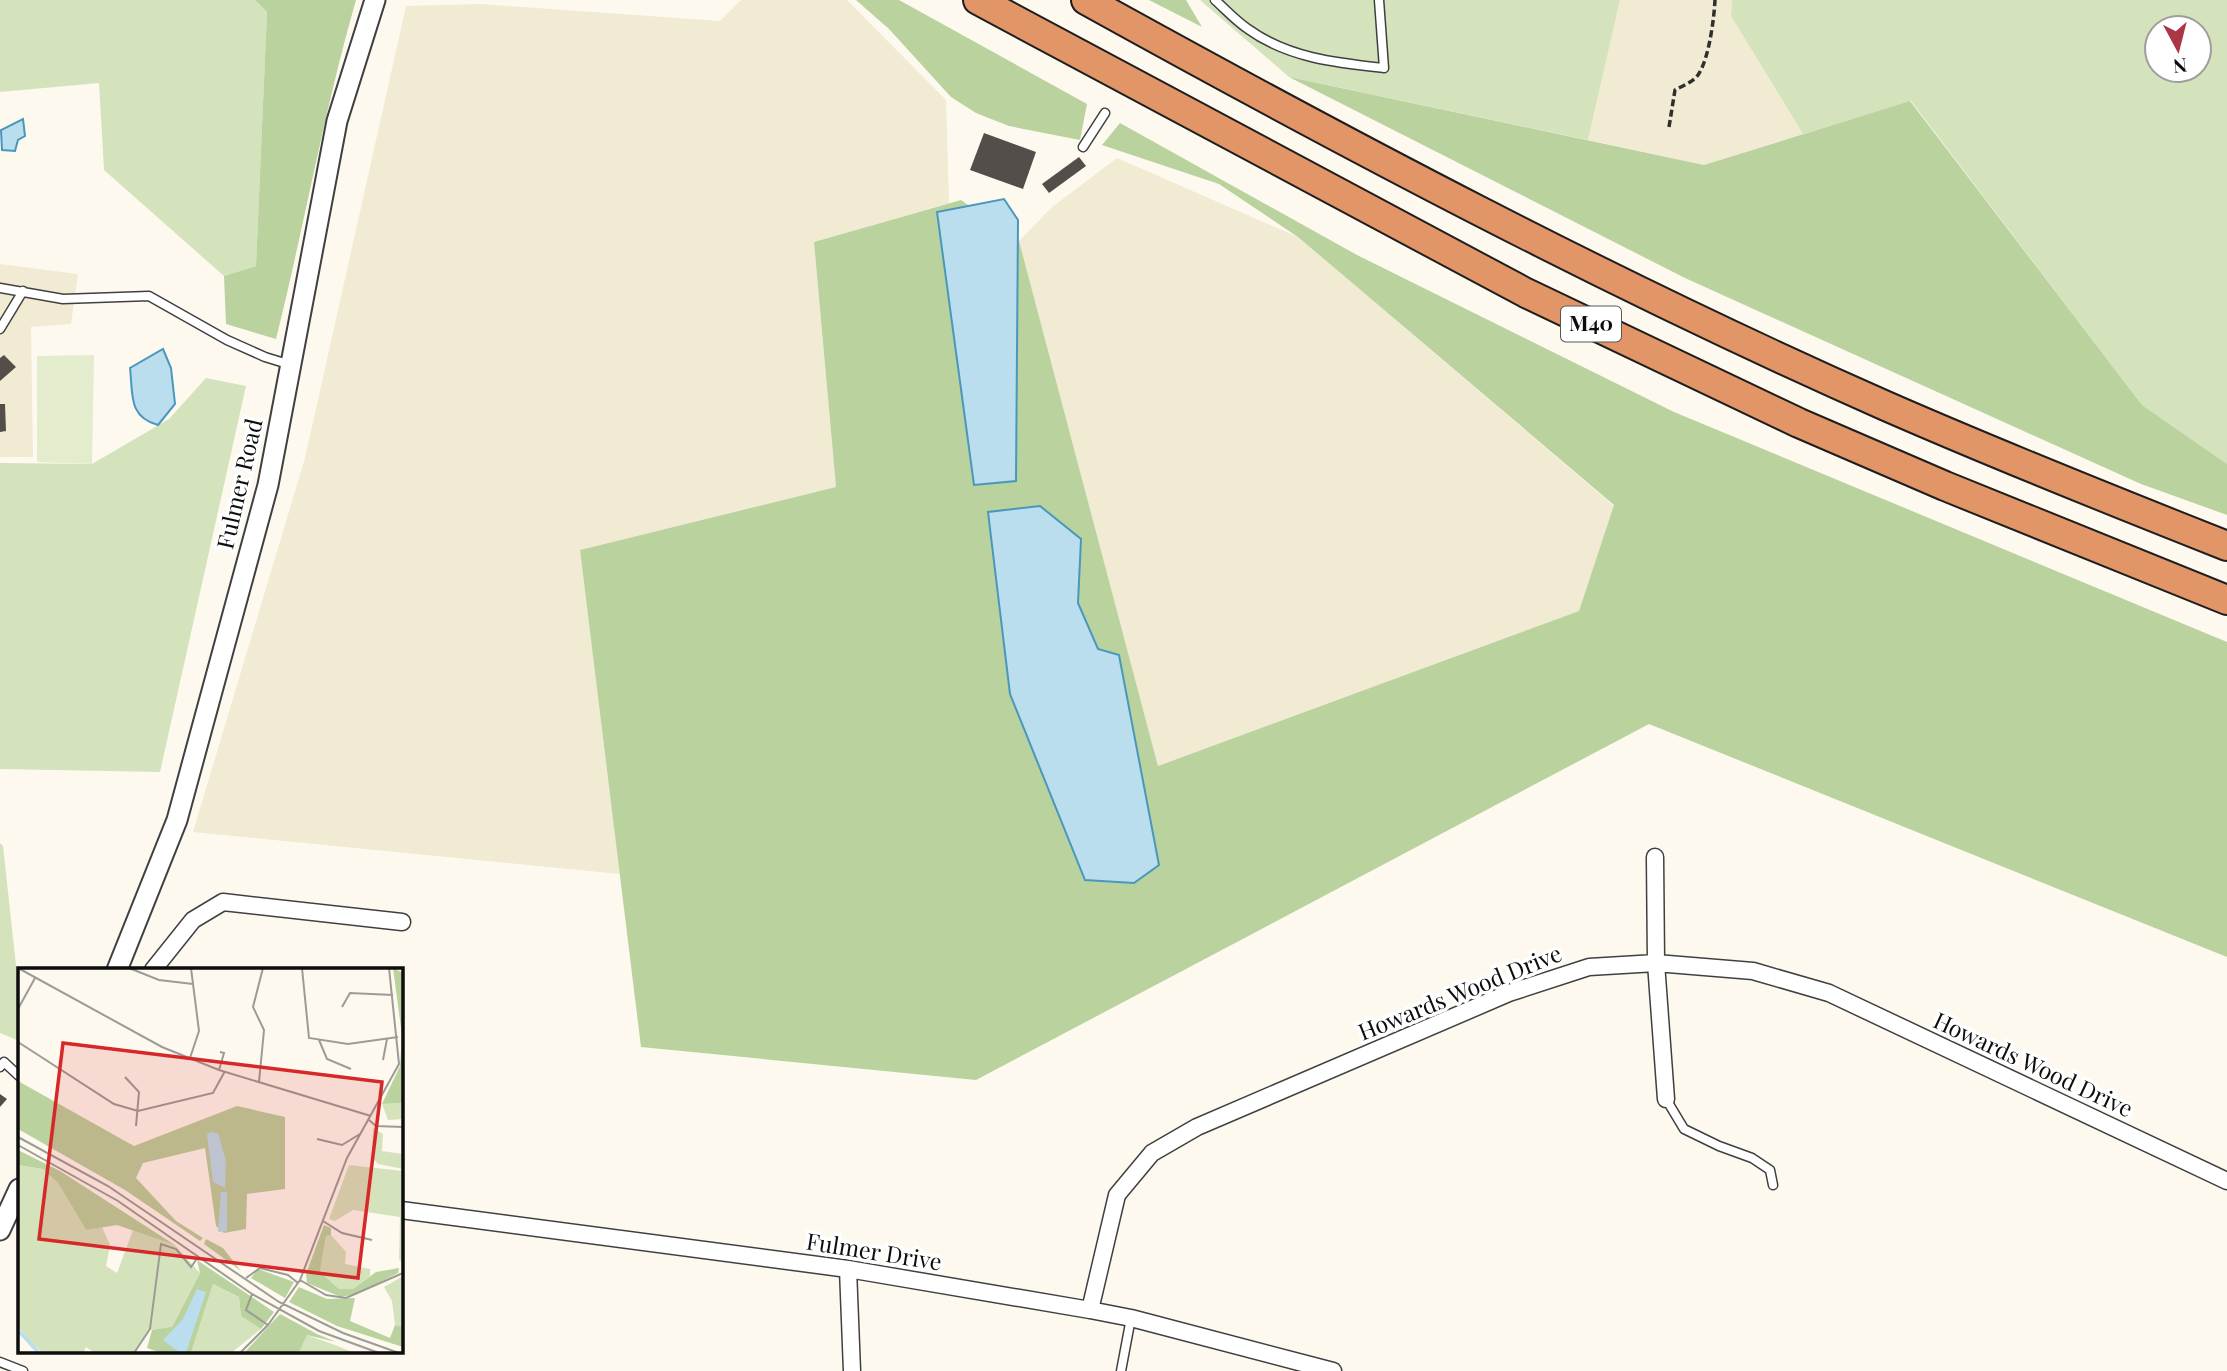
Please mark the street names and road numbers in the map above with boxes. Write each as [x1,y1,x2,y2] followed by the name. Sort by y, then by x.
[1561,306,1621,342] road number: M40
[208,415,269,552] street label: Fulmer Road
[1353,937,1566,1047] street label: Howards Wood Drive
[1929,1004,2138,1123] street label: Howards Wood Drive
[804,1225,944,1277] street label: Fulmer Drive

